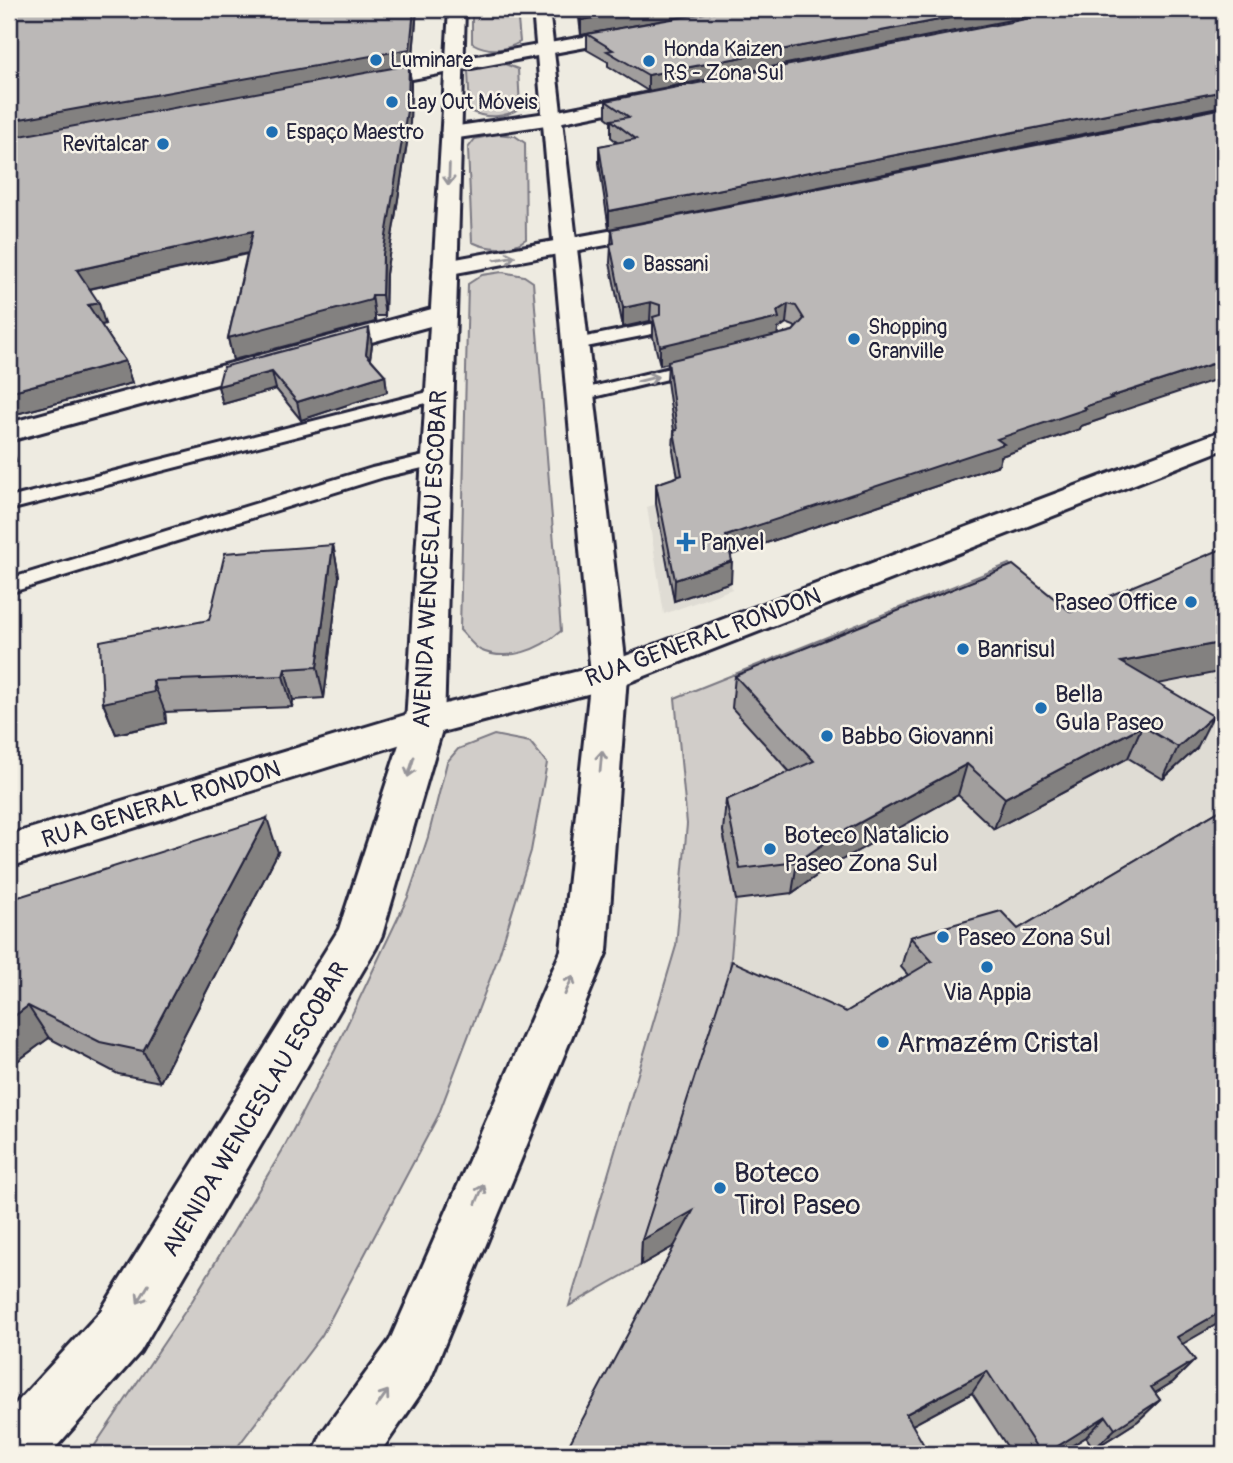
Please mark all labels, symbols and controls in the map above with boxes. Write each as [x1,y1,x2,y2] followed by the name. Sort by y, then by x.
[663,36,784,87] place label: Honda Kaizen RS - Zona Sul
[390,47,474,74] place label: Luminare
[368,52,384,68] marker: Luminare
[641,53,657,69] marker: Honda Kaizen RS - Zona Sul
[406,89,538,116] place label: Lay Out Móveis
[384,94,400,110] marker: Lay Out Móveis
[286,119,424,146] place label: Espaço Maestro
[264,124,280,140] marker: Espaço Maestro
[62,131,149,158] place label: Revitalcar
[155,136,171,152] marker: Revitalcar
[442,163,455,186] one-way arrow
[494,251,516,264] one-way arrow
[643,251,708,278] place label: Bassani
[621,256,637,272] marker: Bassani
[868,314,947,365] place label: Shopping Granville
[846,331,862,347] marker: Shopping Granville
[636,372,658,385] one-way arrow
[407,389,454,729] street label: AVENIDA WENCESLAU ESCOBAR
[700,528,765,557] place label: Panvel
[678,534,694,550] marker: Panvel
[582,581,825,694] street label: RUA GENERAL RONDON
[1054,588,1177,617] place label: Paseo Office
[1183,594,1199,610] marker: Paseo Office
[977,635,1055,664] place label: Banrisul
[955,641,971,657] marker: Banrisul
[1055,680,1164,737] place label: Bella Gula Paseo
[1033,700,1049,716] marker: Bella Gula Paseo
[841,722,993,751] place label: Babbo Giovanni
[819,728,835,744] marker: Babbo Giovanni
[595,750,608,773] one-way arrow
[38,754,284,855] street label: RUA GENERAL RONDON
[404,756,417,778] one-way arrow
[784,821,949,878] place label: Boteco Natalicio Paseo Zona Sul
[762,841,778,857] marker: Boteco Natalicio Paseo Zona Sul
[957,923,1111,952] place label: Paseo Zona Sul
[935,929,951,945] marker: Paseo Zona Sul
[156,957,355,1262] street label: AVENIDA WENCESLAU ESCOBAR
[979,959,995,975] marker: Via Appia
[563,975,576,996] one-way arrow
[943,978,1031,1007] place label: Via Appia
[897,1026,1099,1061] place label: Armazém Cristal
[875,1034,891,1050] marker: Armazém Cristal
[734,1156,860,1223] place label: Boteco Tirol Paseo
[712,1180,728,1196] marker: Boteco Tirol Paseo
[474,1184,487,1206] one-way arrow
[136,1283,150,1303] one-way arrow
[375,1390,389,1409] one-way arrow

